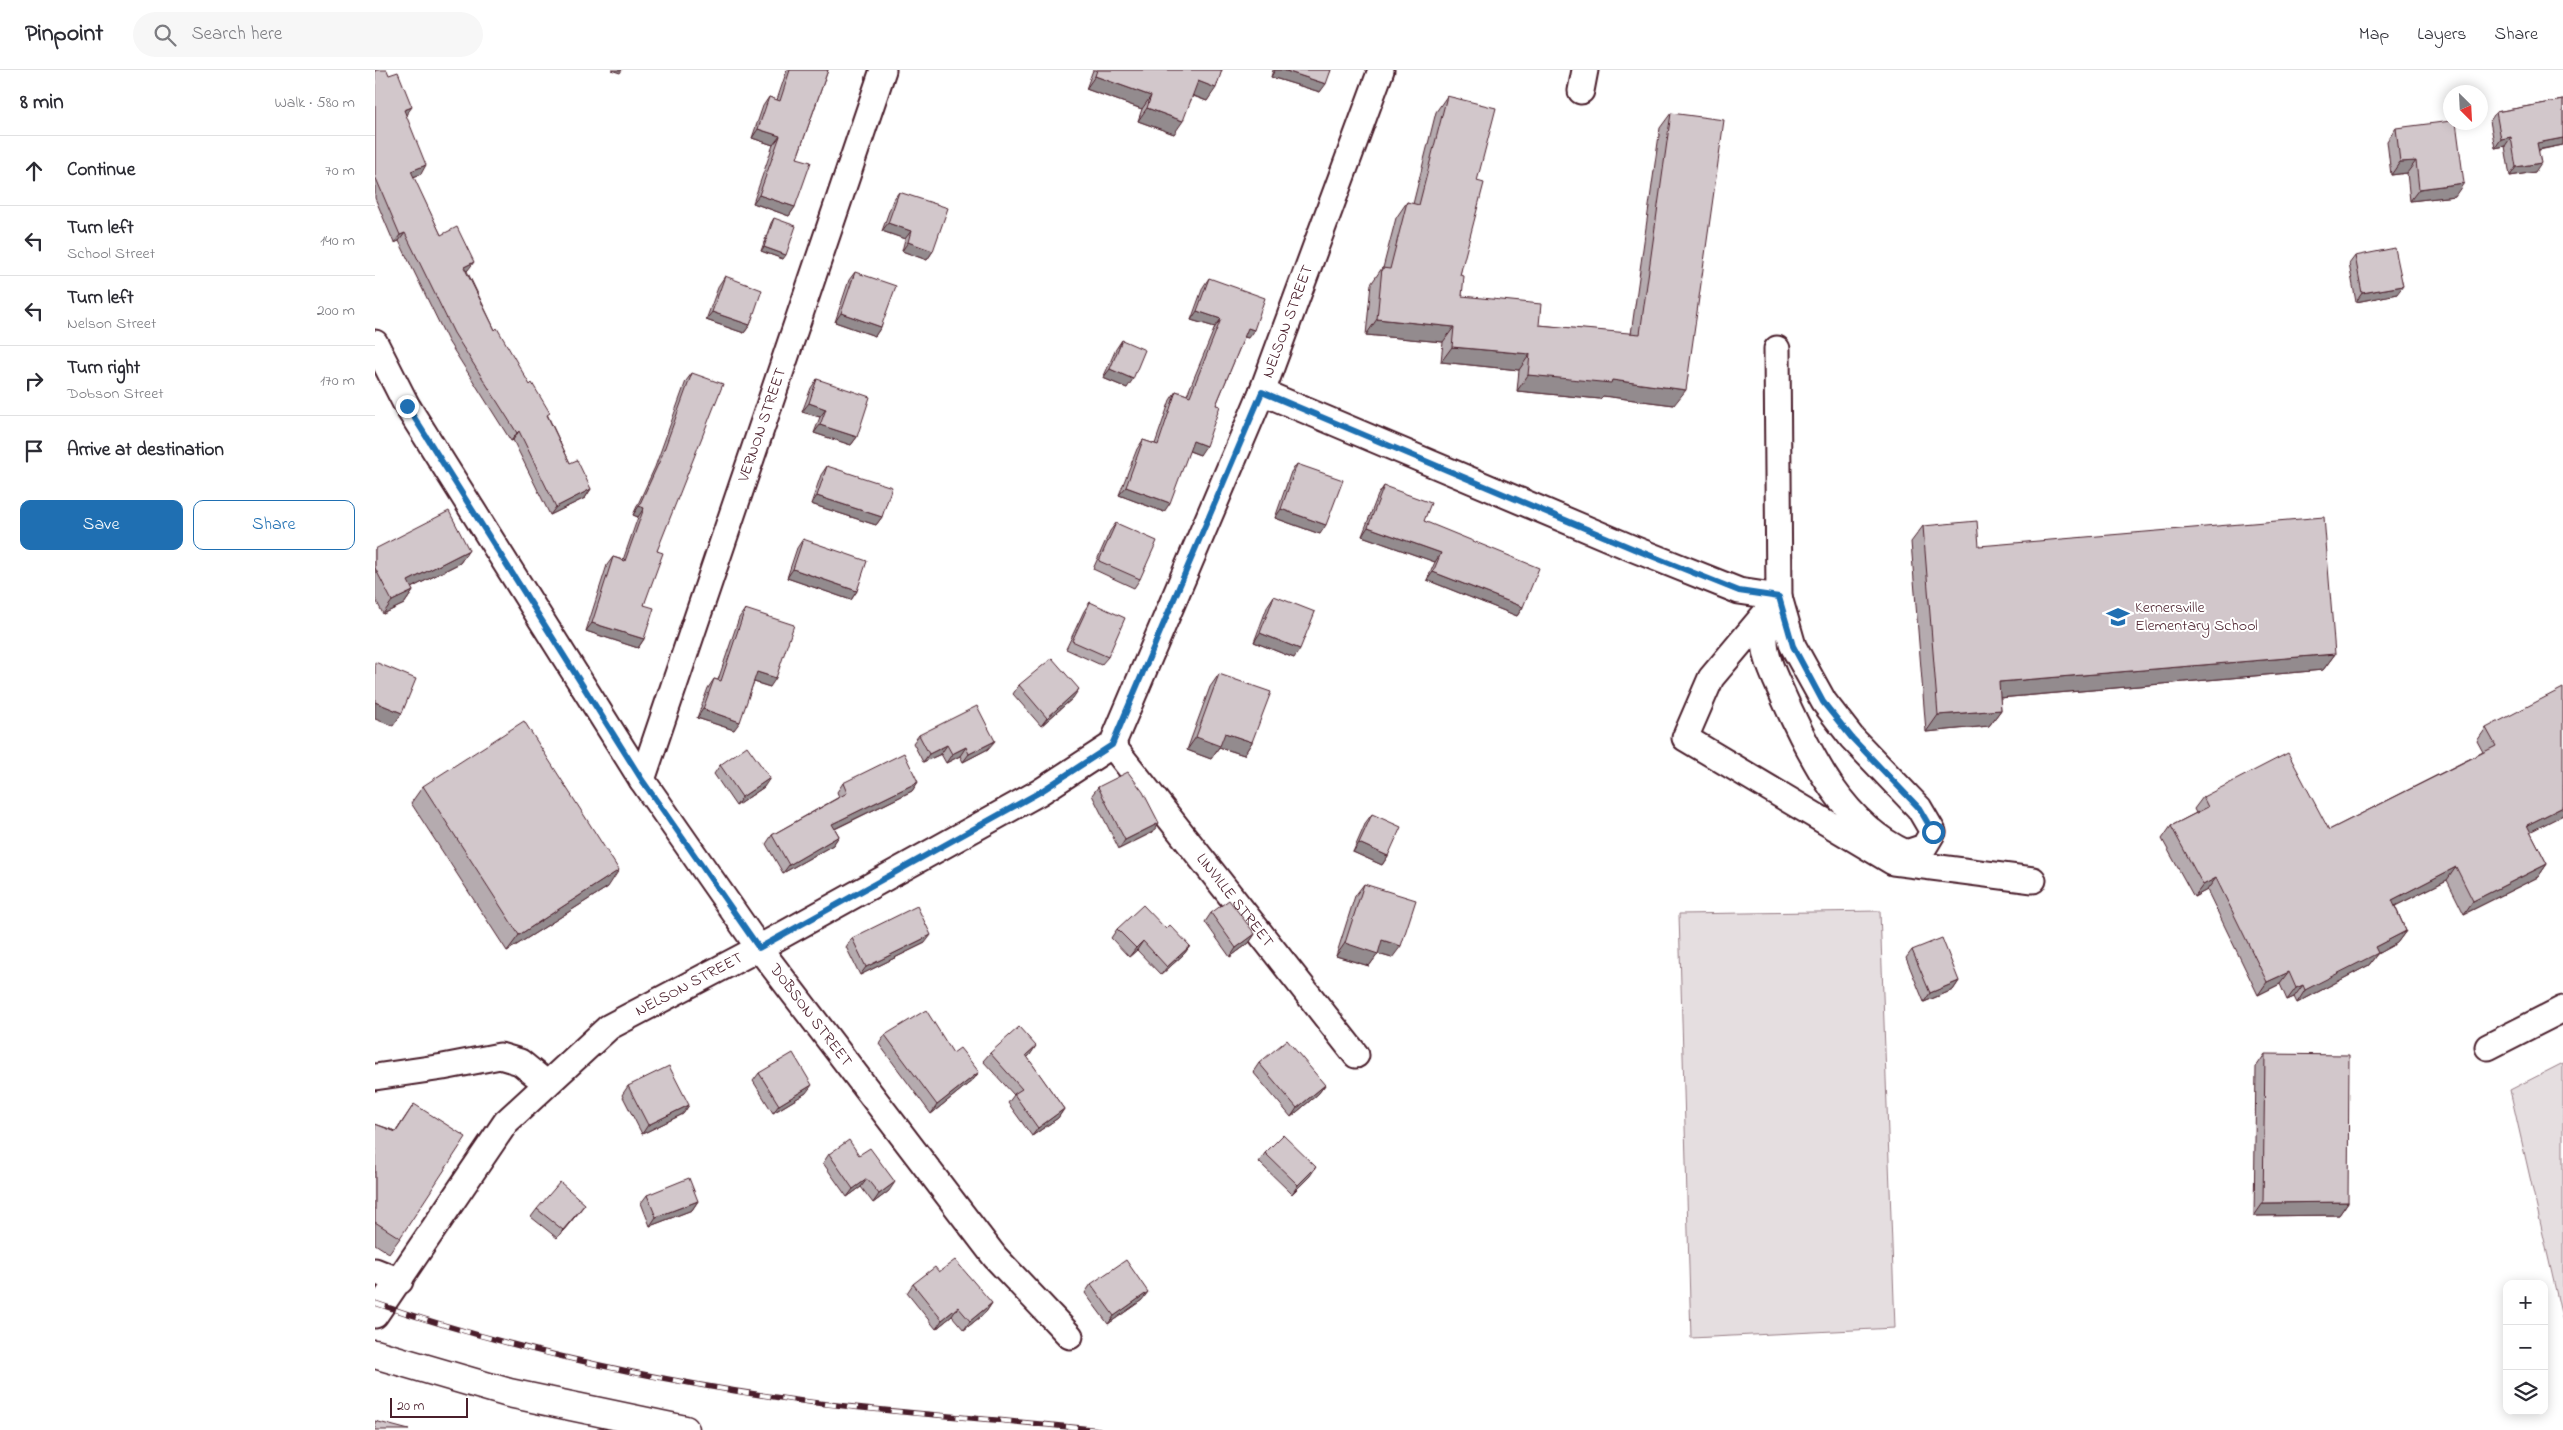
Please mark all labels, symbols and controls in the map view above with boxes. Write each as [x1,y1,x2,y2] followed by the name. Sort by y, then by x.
[133,12,483,57] search box
[25,17,103,52] text: Pinpoint
[151,21,179,49] icon: search
[191,21,282,48] text: Search here
[2359,22,2389,48] text: Map
[2417,22,2467,48] text: Layers
[2495,22,2538,48] text: Share
[2443,85,2488,130] north arrow
[20,88,64,118] text: 8 min
[274,91,355,115] text: Walk · 580 m
[20,157,48,185] icon: ahead
[67,157,135,184] text: Continue
[325,159,355,183] text: 70 m
[67,215,134,242] text: Turn left
[20,227,48,255] icon: left
[320,229,355,253] text: 140 m
[67,242,155,266] text: School Street
[1256,262,1320,381] street label: NELSON STREET
[67,285,134,312] text: Turn left
[20,297,48,325] icon: left
[317,299,355,323] text: 200 m
[67,312,156,336] text: Nelson Street
[67,355,140,382] text: Turn right
[732,365,793,486] street label: VERNON STREET
[20,367,48,395] icon: right
[320,369,355,393] text: 170 m
[67,382,164,406] text: Dobson Street
[396,395,419,418] route end
[20,437,48,465] icon: arrive
[67,437,224,464] text: Arrive at destination
[20,500,183,550] button: Save
[193,500,355,550] button: Share
[2135,596,2258,638] place label: Kernersville Elementary School
[2105,604,2131,630] school or university icon: Kernersville Elementary School
[1922,821,1945,844] route start
[1190,848,1279,953] street label: LINVILLE STREET
[631,946,747,1023] street label: NELSON STREET
[763,958,858,1072] street label: DOBSON STREET
[2503,1280,2548,1415] map controls
[2503,1280,2548,1325] button: +
[2503,1325,2548,1370] button: −
[2503,1370,2548,1415] button: layers
[390,1395,467,1418] scale bar
[397,1396,424,1417] text: 20 m

